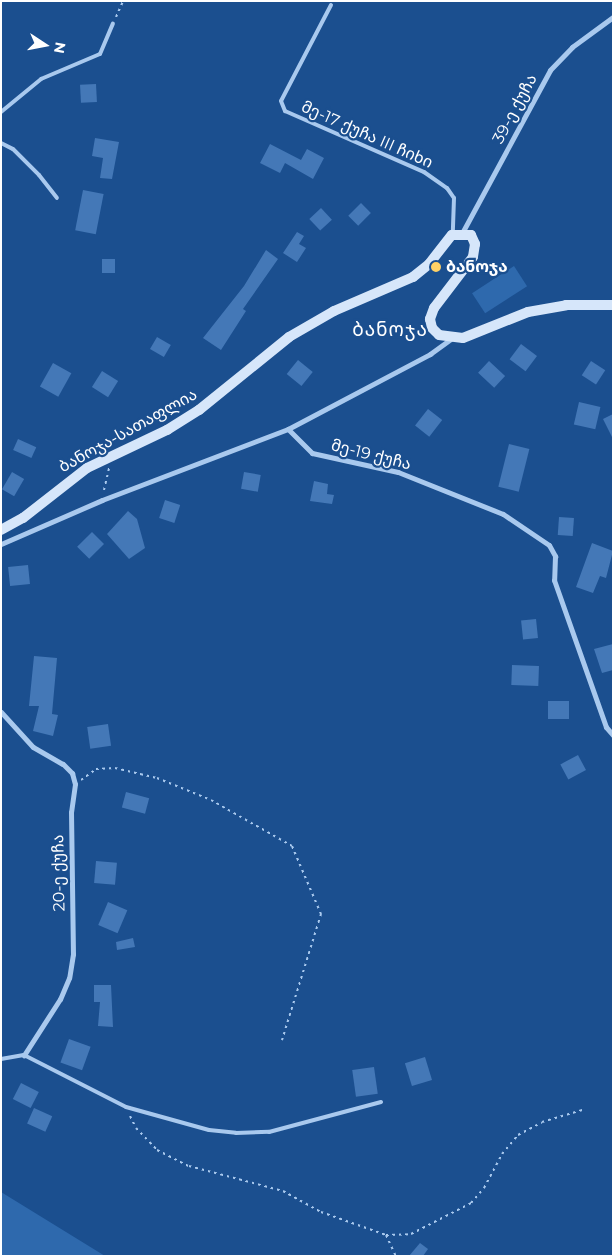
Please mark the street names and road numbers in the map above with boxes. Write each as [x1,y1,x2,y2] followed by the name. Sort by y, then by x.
[489,71,541,147] street label: 39-ე ქუჩა
[298,97,436,173] street label: მე-17 ქუჩა III ჩიხი
[55,385,201,477] street label: ბანოჯა-სათაფლია
[329,436,413,474] street label: მე-19 ქუჩა
[49,834,69,912] street label: 20-ე ქუჩა

